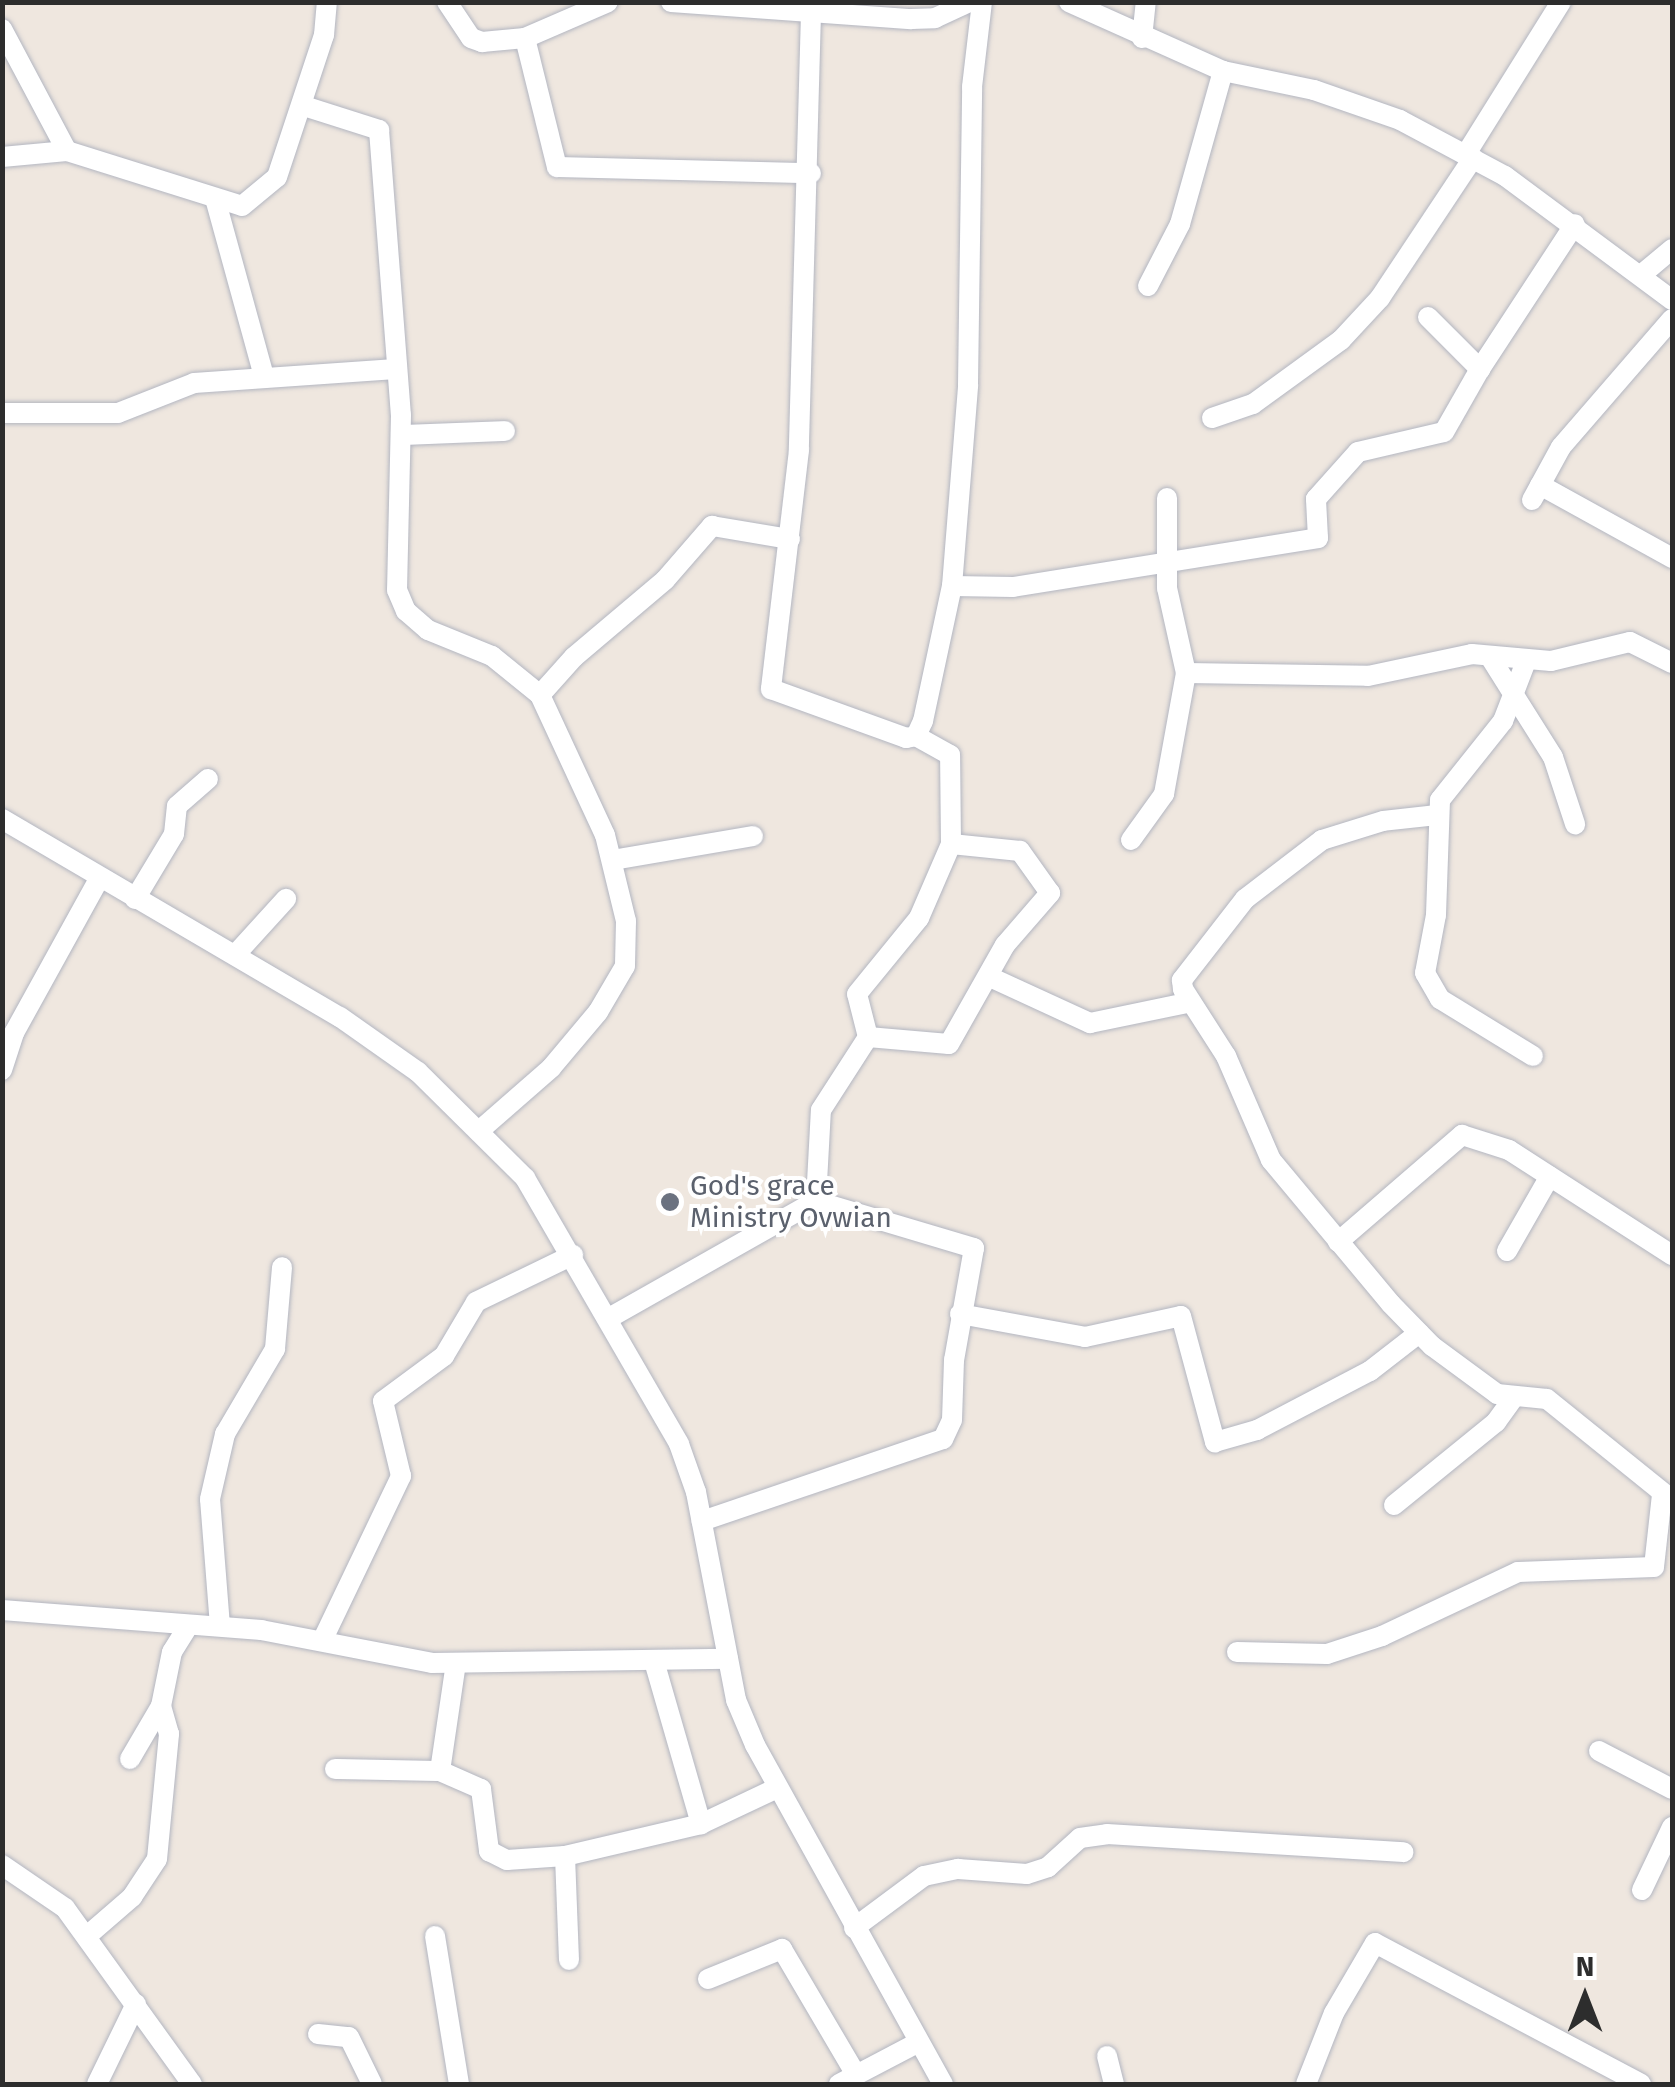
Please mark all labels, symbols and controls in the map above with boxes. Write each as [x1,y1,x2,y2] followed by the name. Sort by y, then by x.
[690,1169,892,1235] place label: God's grace Ministry Ovwian
[659,1191,681,1213] marker: God's grace Ministry Ovwian
[1535,1947,1635,2047] north arrow
[1576,1950,1594,1983] text: N

